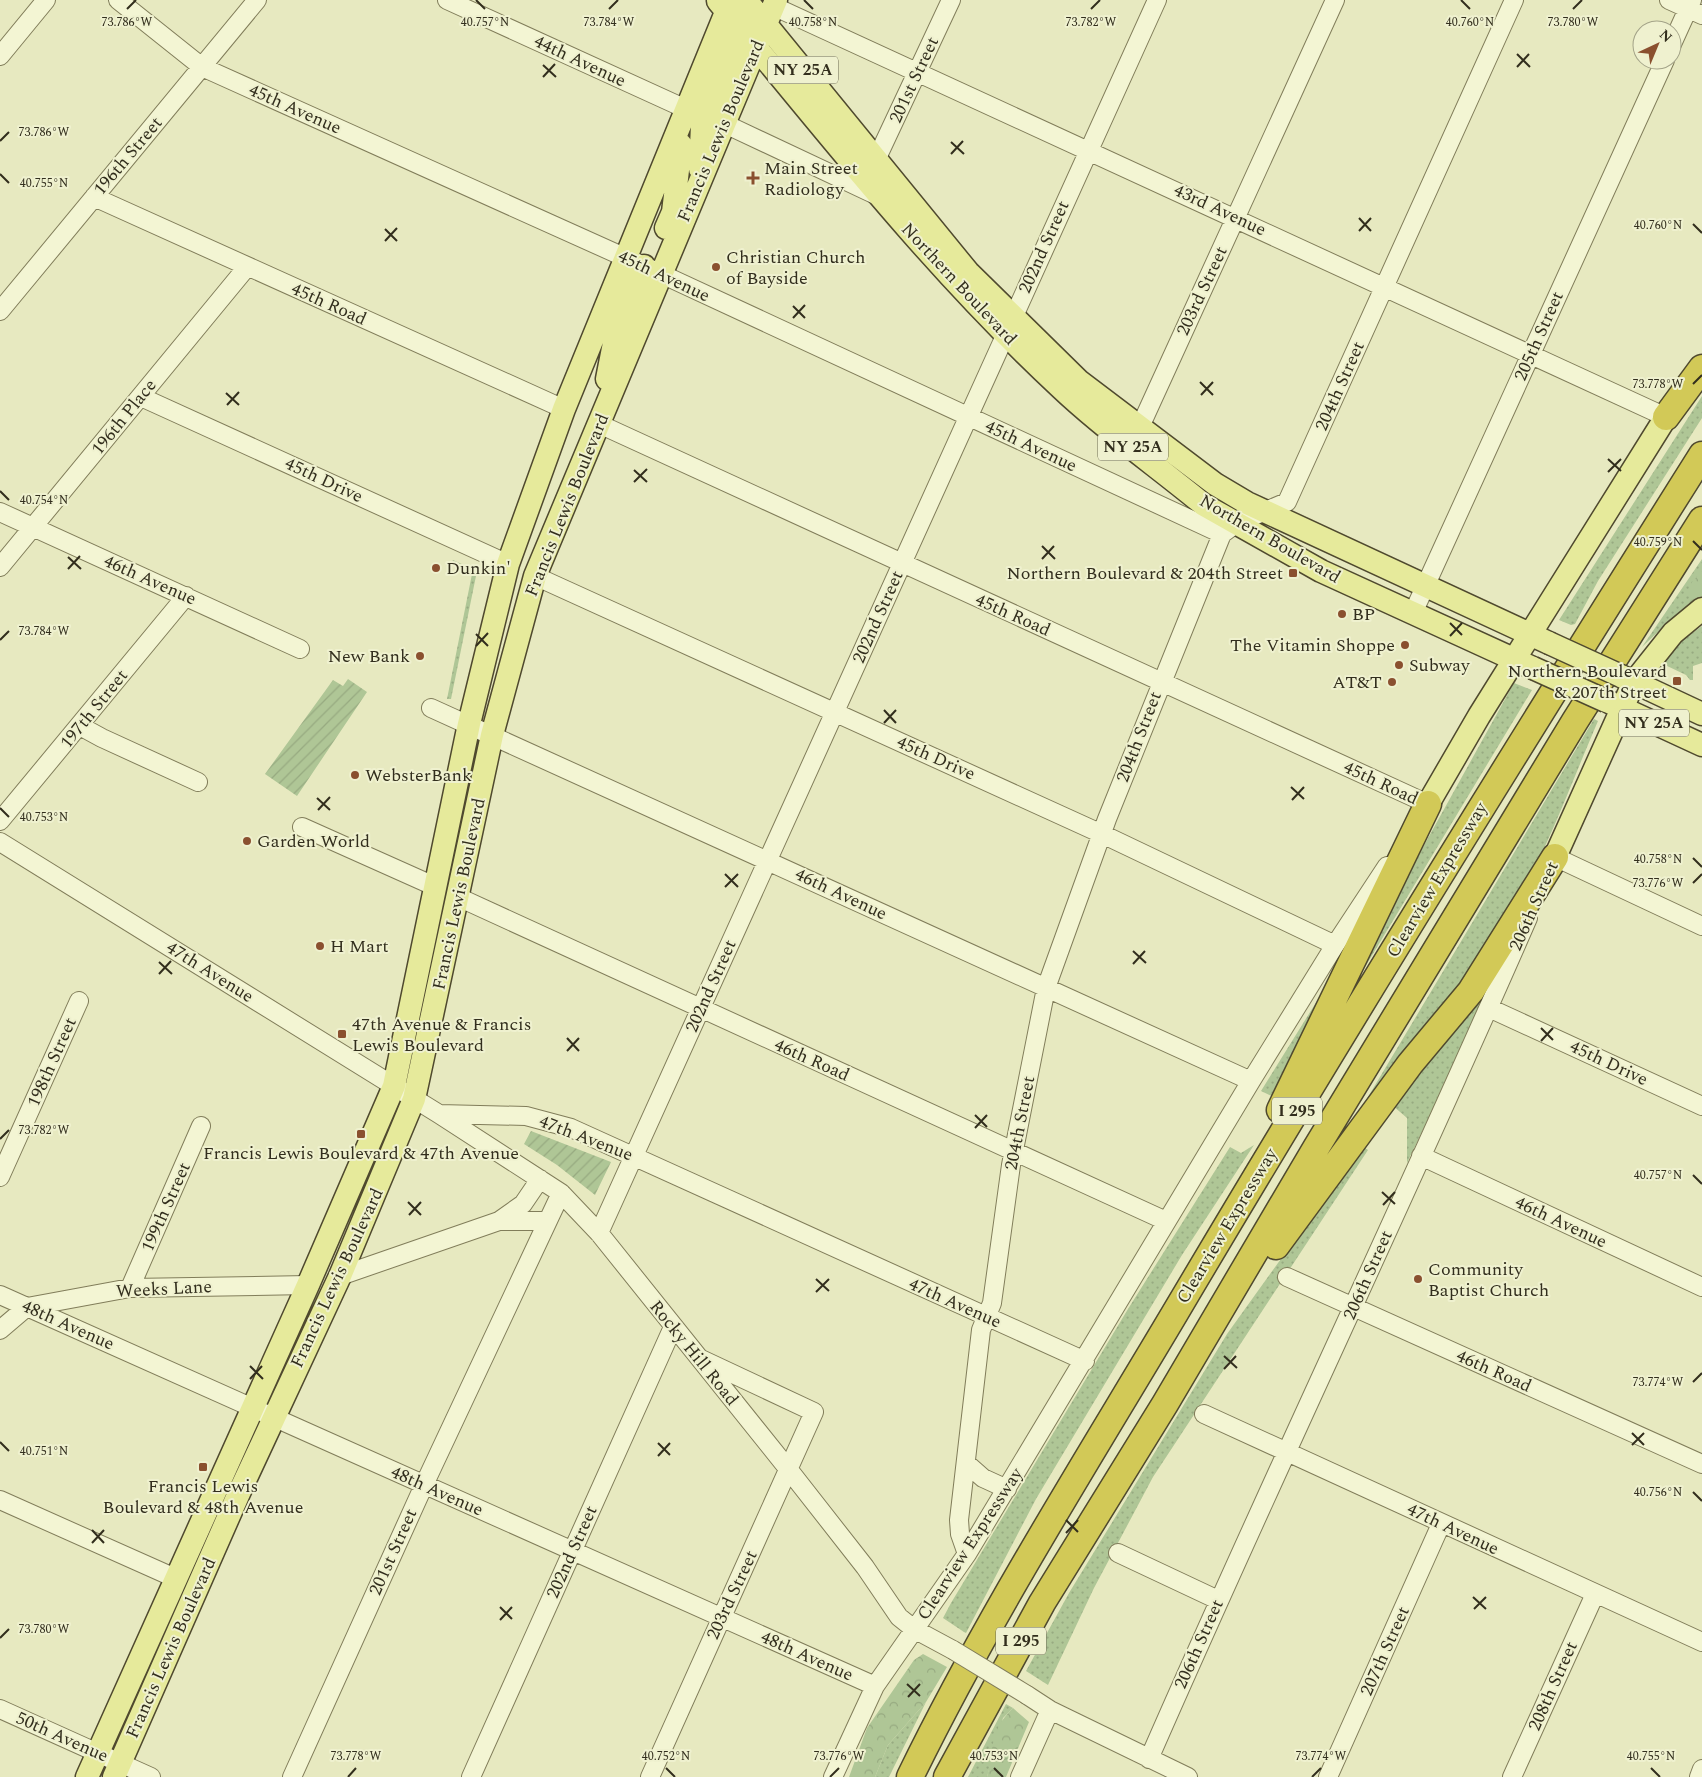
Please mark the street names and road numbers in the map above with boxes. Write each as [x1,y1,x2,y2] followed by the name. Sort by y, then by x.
[530,28,630,94] street label: 44th Avenue
[882,32,946,128] street label: 201st Street
[670,36,772,226] street label: Francis Lewis Boulevard
[768,56,838,84] road number: NY 25A
[244,77,346,141] street label: 45th Avenue
[87,111,169,201] street label: 196th Street
[1169,177,1271,243] street label: 43rd Avenue
[1011,196,1077,298] street label: 202nd Street
[895,216,1023,352] street label: Northern Boulevard
[1169,242,1235,340] street label: 203rd Street
[614,243,714,309] street label: 45th Avenue
[287,275,371,333] street label: 45th Road
[1507,287,1571,385] street label: 205th Street
[1308,337,1372,435] street label: 204th Street
[85,373,163,461] street label: 196th Place
[518,409,616,601] street label: Francis Lewis Boulevard
[981,413,1081,479] street label: 45th Avenue
[1098,434,1168,461] road number: NY 25A
[280,450,368,510] street label: 45th Drive
[1194,487,1346,591] street label: Northern Boulevard
[99,548,201,612] street label: 46th Avenue
[845,566,911,668] street label: 202nd Street
[971,586,1055,644] street label: 45th Road
[53,663,135,755] street label: 197th Street
[1109,688,1169,786] street label: 204th Street
[1619,710,1689,736] road number: NY 25A
[892,729,980,787] street label: 45th Drive
[1339,754,1423,812] street label: 45th Road
[425,795,493,993] street label: Francis Lewis Boulevard
[1380,796,1495,963] street label: Clearview Expressway
[1502,857,1566,955] street label: 206th Street
[791,861,891,927] street label: 46th Avenue
[161,934,259,1010] street label: 47th Avenue
[678,935,744,1037] street label: 202nd Street
[20,1013,84,1111] street label: 198th Street
[770,1031,854,1089] street label: 46th Road
[1565,1033,1653,1093] street label: 45th Drive
[998,1074,1042,1172] street label: 204th Street
[1272,1098,1322,1124] road number: I 295
[535,1108,637,1168] street label: 47th Avenue
[1170,1142,1285,1309] street label: Clearview Expressway
[134,1158,198,1256] street label: 199th Street
[283,1184,391,1372] street label: Francis Lewis Boulevard
[1511,1189,1611,1255] street label: 46th Avenue
[1336,1226,1400,1324] street label: 206th Street
[904,1271,1006,1335] street label: 47th Avenue
[115,1273,213,1305] street label: Weeks Lane
[17,1293,119,1357] street label: 48th Avenue
[643,1294,745,1412] street label: Rocky Hill Road
[1452,1342,1536,1400] street label: 46th Road
[386,1459,488,1523] street label: 48th Avenue
[910,1461,1030,1626] street label: Clearview Expressway
[1403,1496,1503,1562] street label: 47th Avenue
[539,1501,605,1603] street label: 202nd Street
[362,1504,424,1600] street label: 201st Street
[699,1546,765,1644] street label: 203rd Street
[119,1553,223,1743] street label: Francis Lewis Boulevard
[1167,1595,1231,1693] street label: 206th Street
[1353,1602,1417,1700] street label: 207th Street
[756,1624,858,1688] street label: 48th Avenue
[996,1628,1046,1654] road number: I 295
[1521,1637,1585,1735] street label: 208th Street
[11,1705,113,1769] street label: 50th Avenue

